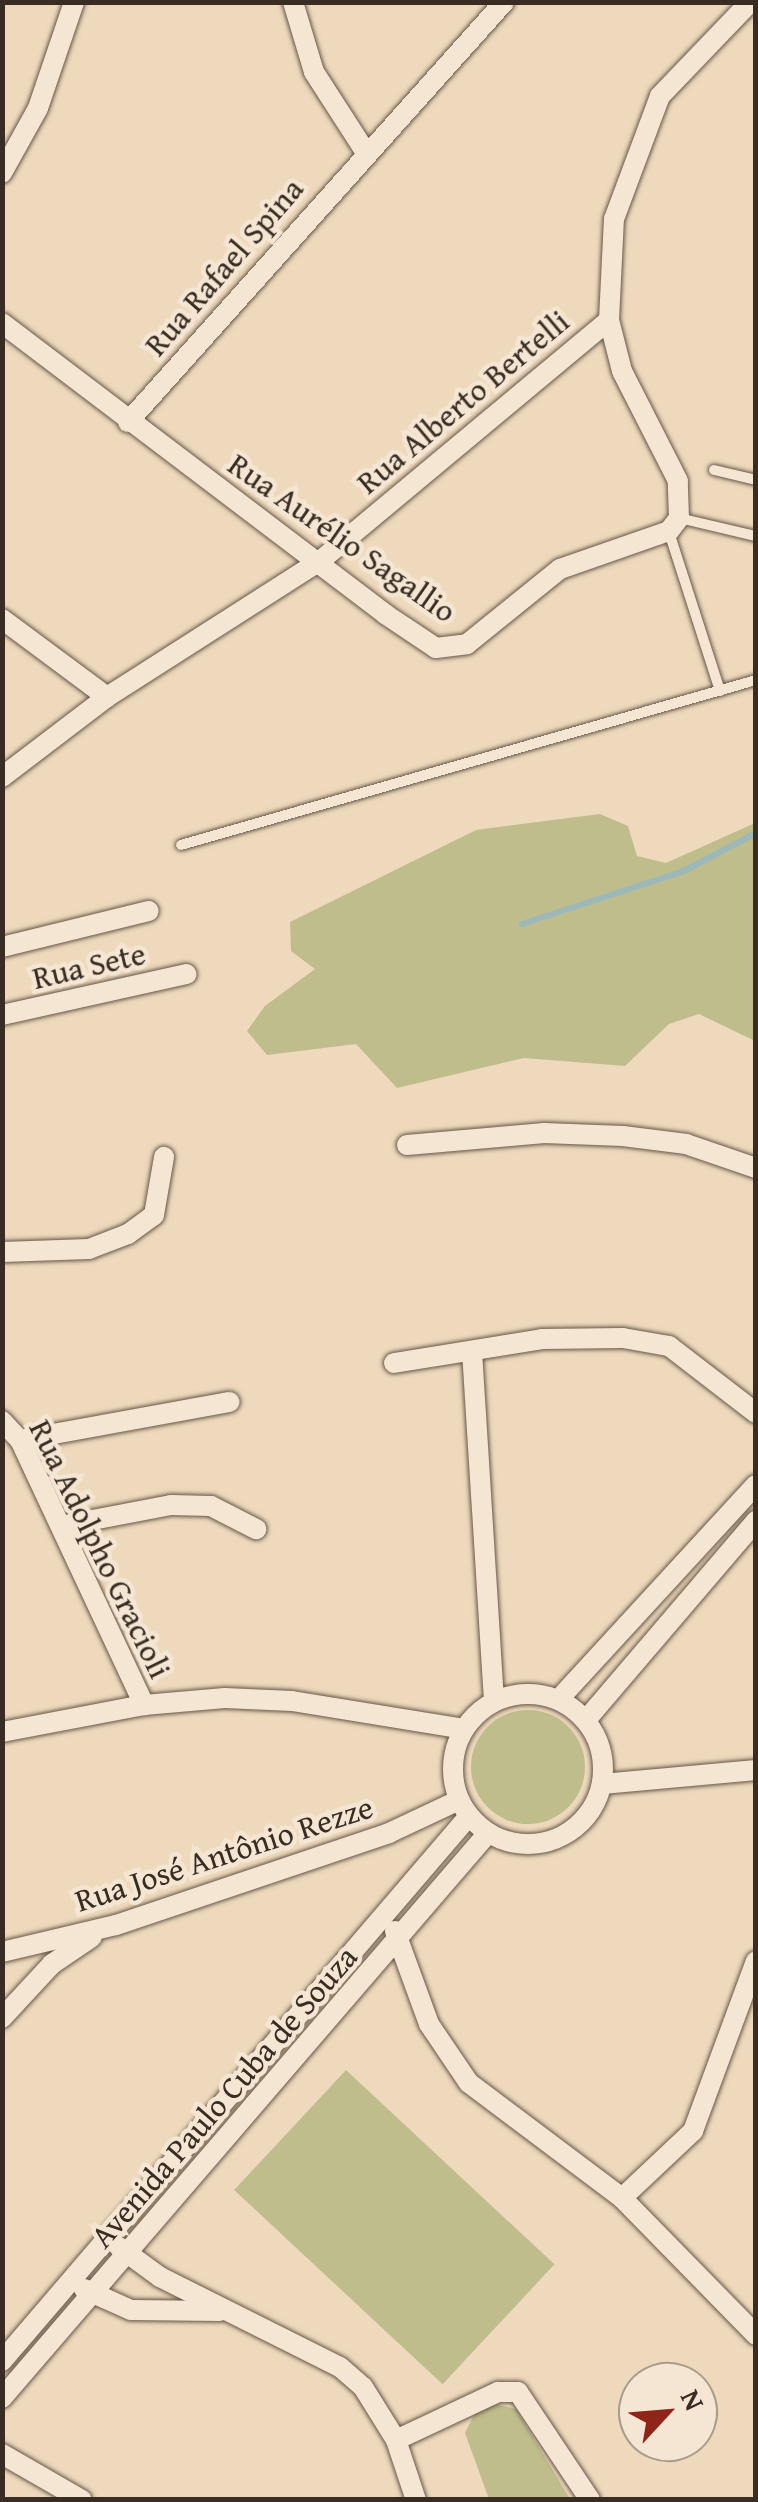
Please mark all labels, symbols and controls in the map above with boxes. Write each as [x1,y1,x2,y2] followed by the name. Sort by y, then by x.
[136,170,312,364] street label: Rua Rafael Spina
[349,302,577,502] street label: Rua Alberto Bertelli
[221,445,463,631] street label: Rua Aurélio Sagallio
[29,934,149,998] street label: Rua Sete
[21,1414,179,1684] street label: Rua Adolpho Gracioli
[70,1788,378,1920] street label: Rua José Antônio Rezze
[82,1938,366,2256] street label: Avenida Paulo Cuba de Souza
[618,2362,718,2462] north arrow
[671,2382,716,2417] text: N

